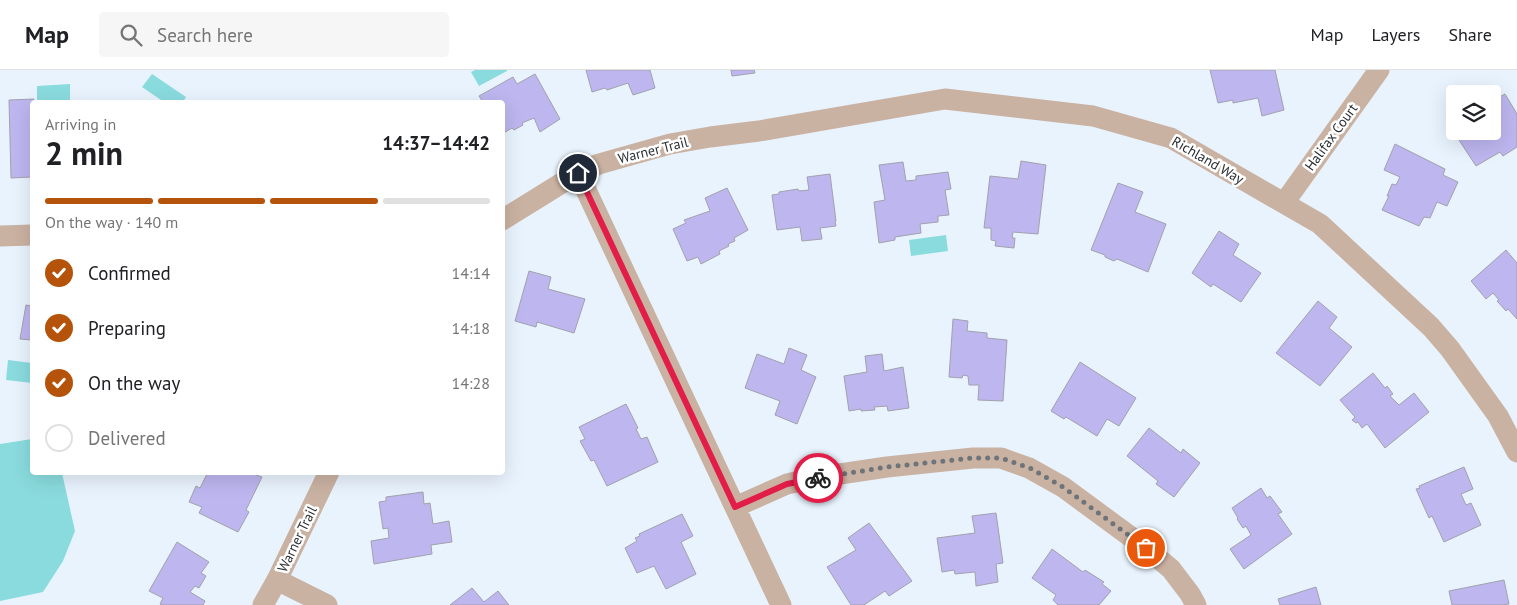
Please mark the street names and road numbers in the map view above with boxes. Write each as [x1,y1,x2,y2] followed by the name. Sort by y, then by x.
[1301,100,1362,174] street label: Halifax Court
[1169,132,1248,188] street label: Richland Way
[616,133,690,167] street label: Warner Trail
[273,503,321,575] street label: Warner Trail

